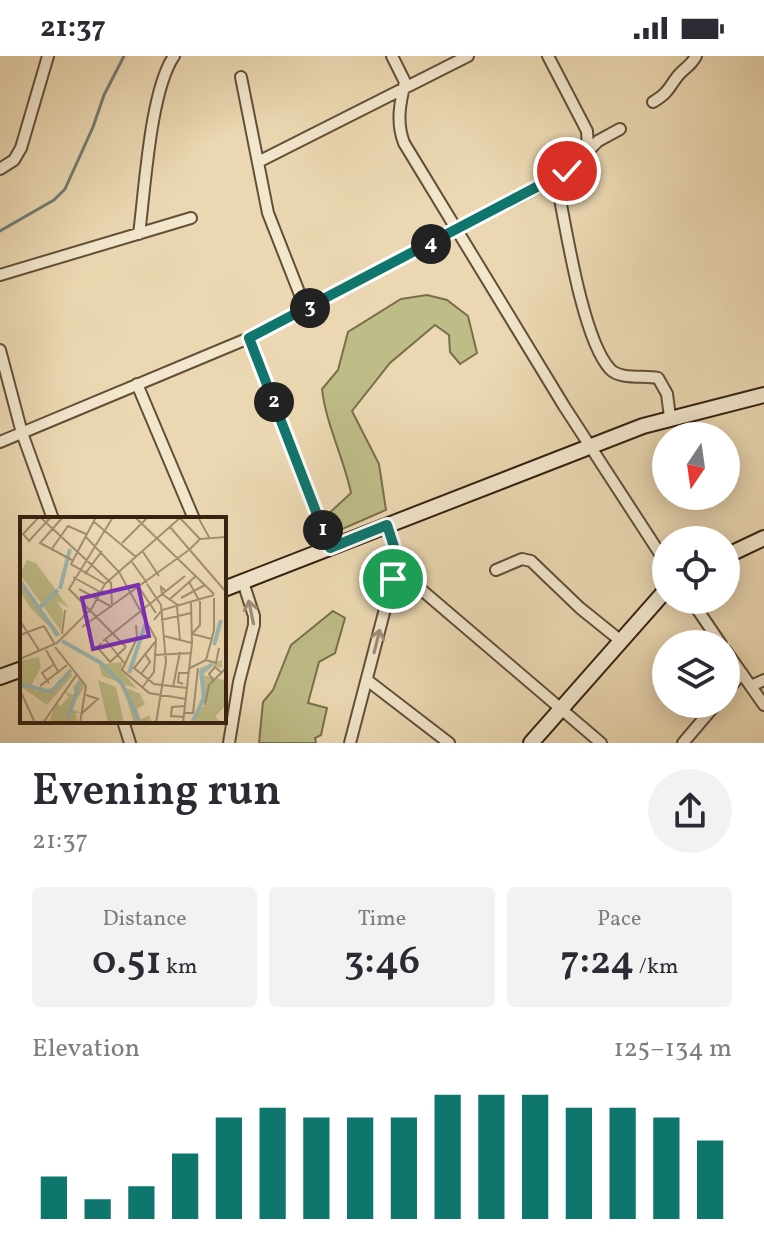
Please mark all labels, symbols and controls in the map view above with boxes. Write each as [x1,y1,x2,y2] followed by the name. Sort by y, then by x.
[40,7,106,49] text: 21:37
[533,137,601,205] pin
[545,149,589,193] icon: check
[411,224,451,264] pin: 4
[424,228,438,259] text: 4
[290,288,330,328] pin: 3
[304,292,316,323] text: 3
[254,382,294,422] pin: 2
[268,386,280,417] text: 2
[652,422,740,510] north arrow
[652,422,740,718] map controls
[303,510,343,550] pin: 1
[319,514,327,545] text: 1
[20,517,226,723] inset map
[652,526,740,614] button: locate
[359,545,427,613] pin
[371,557,415,601] icon: arrive
[243,600,258,626] one-way arrow
[371,628,386,654] one-way arrow
[652,630,740,718] button: layers
[32,762,281,823] text: Evening run
[648,769,732,853] button: share
[32,823,88,859] text: 21:37
[103,904,187,935] text: Distance
[358,904,406,935] text: Time
[597,904,641,935] text: Pace
[92,935,162,991] text: 0.51
[344,935,420,991] text: 3:46
[560,935,634,991] text: 7:24
[162,952,197,983] text: km
[634,952,678,983] text: /km
[32,1031,140,1067] text: Elevation
[614,1031,732,1067] text: 125–134 m

